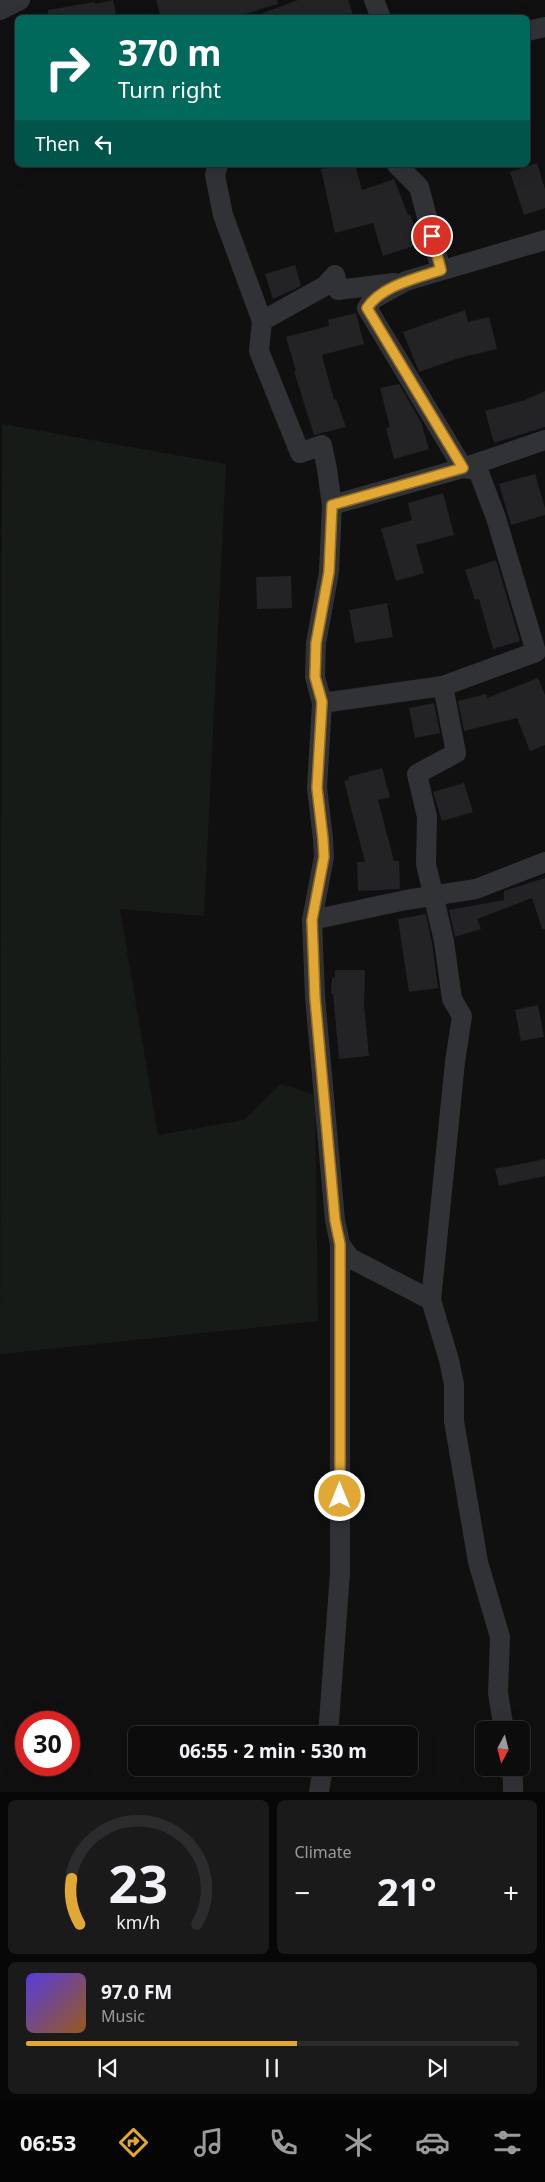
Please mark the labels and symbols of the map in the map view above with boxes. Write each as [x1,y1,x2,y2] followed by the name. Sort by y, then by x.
[411,215,453,257] pin
[313,1469,365,1521] position arrow
[15,1711,80,1776] speed limit sign: 30
[475,1721,530,1776] north arrow

